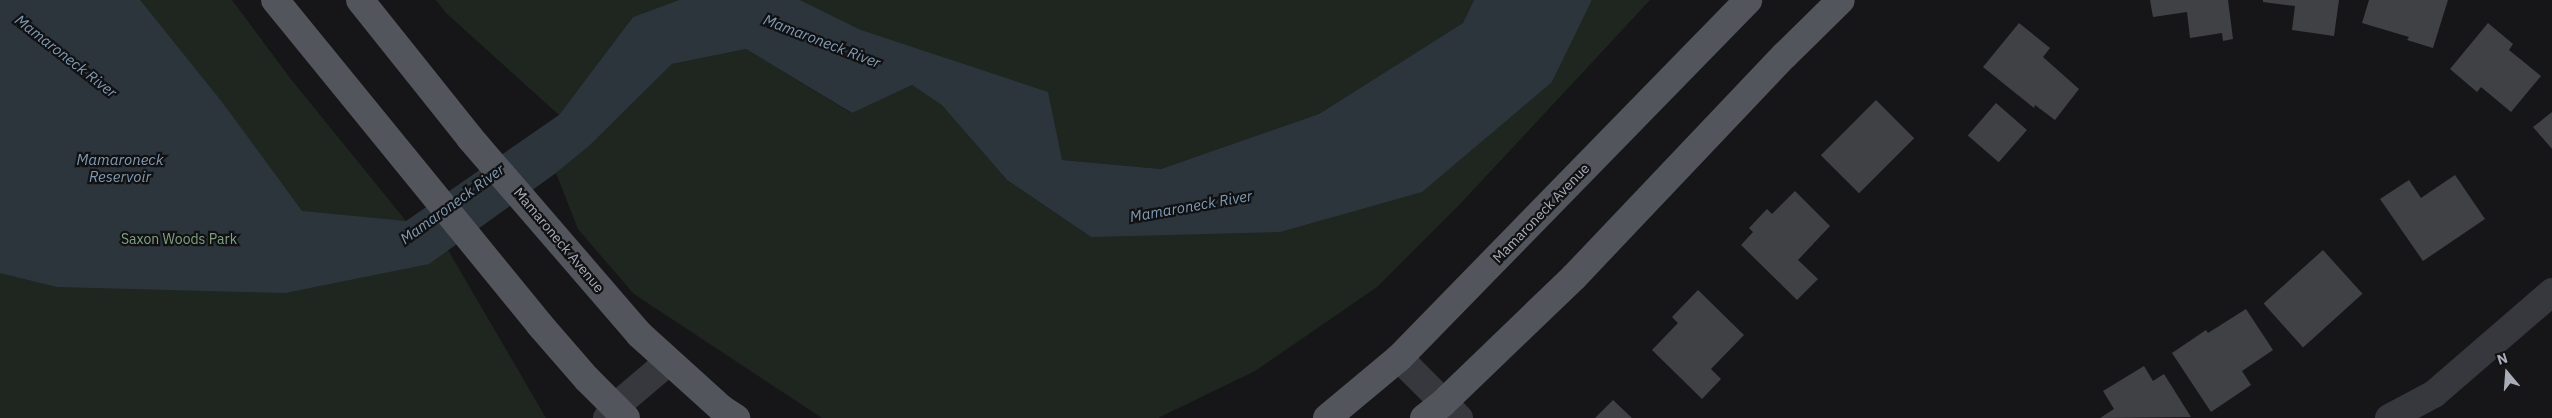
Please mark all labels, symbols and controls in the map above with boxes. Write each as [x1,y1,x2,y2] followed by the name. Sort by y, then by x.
[761,10,883,72] water label: Mamaroneck River
[12,11,120,101] water label: Mamaroneck River
[77,150,163,185] water label: Mamaroneck Reservoir
[397,160,507,248] water label: Mamaroneck River
[1489,160,1593,266] street label: Mamaroneck Avenue
[510,184,608,296] street label: Mamaroneck Avenue
[1128,186,1254,226] water label: Mamaroneck River
[121,231,237,247] park label: Saxon Woods Park
[2482,348,2532,398] north arrow
[2495,349,2510,369] text: N

